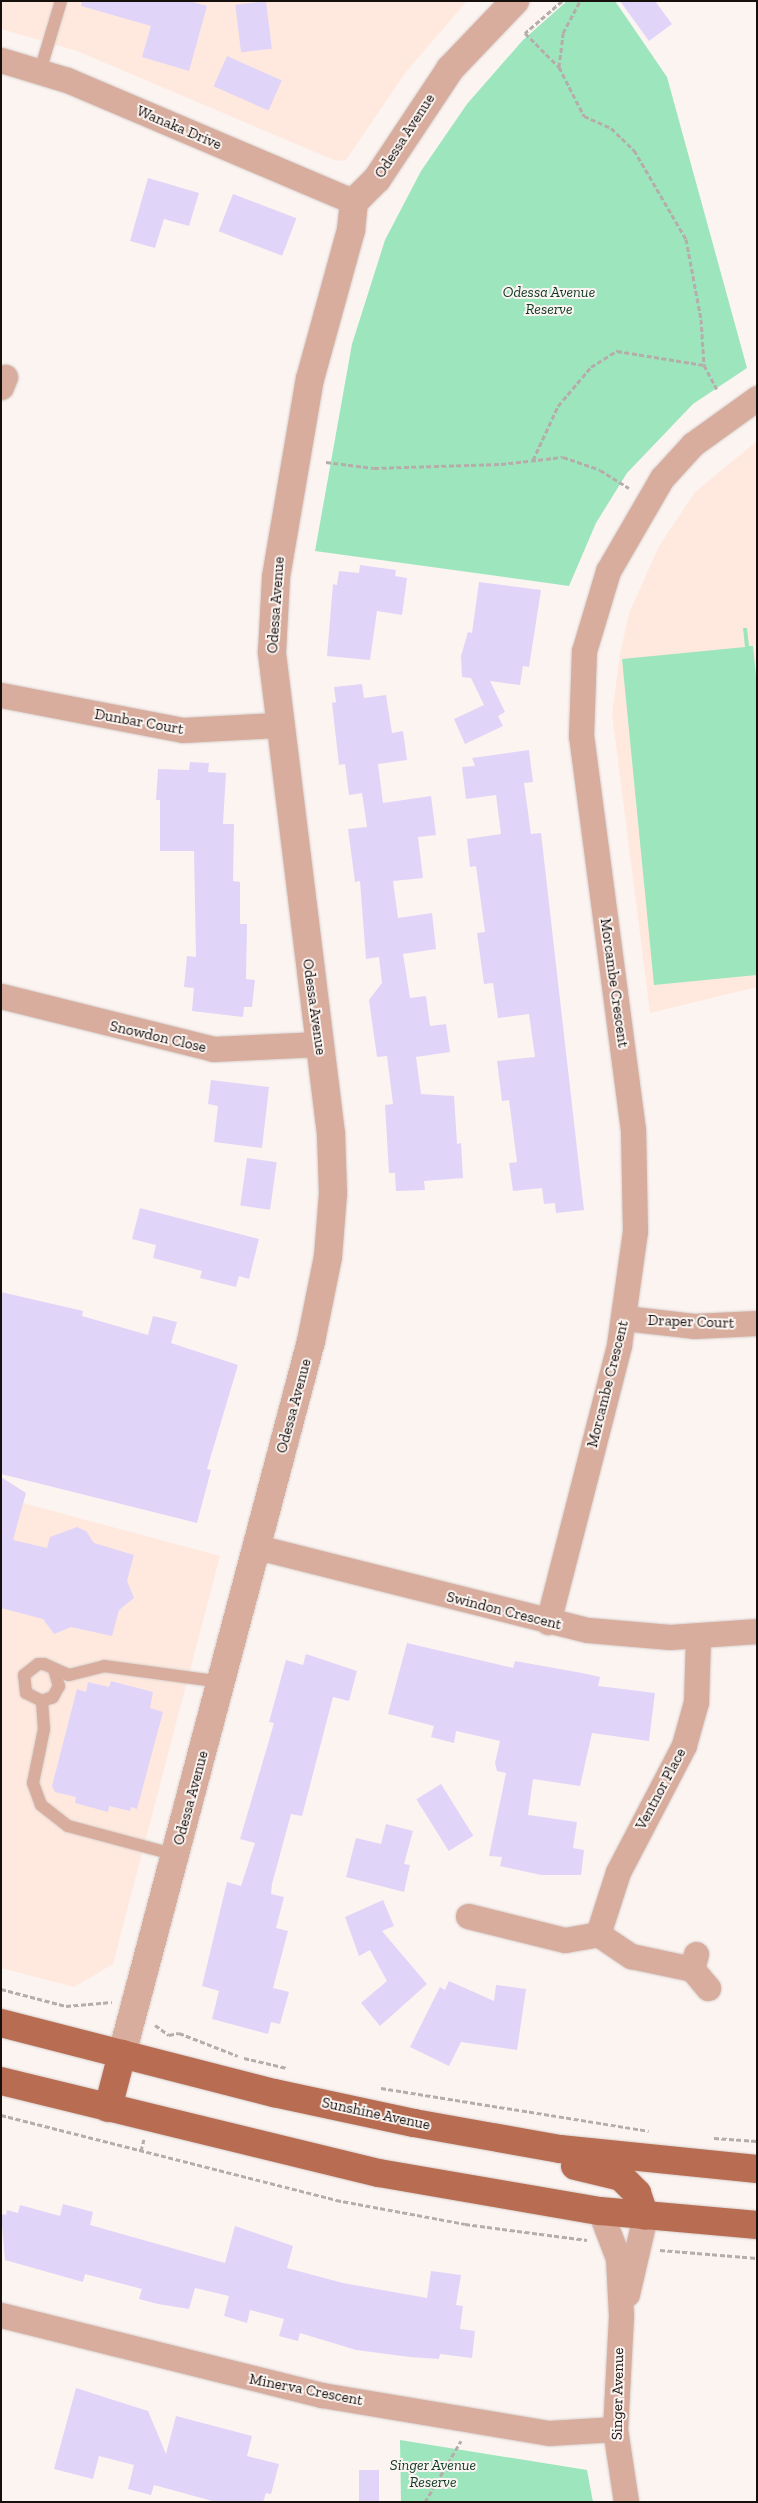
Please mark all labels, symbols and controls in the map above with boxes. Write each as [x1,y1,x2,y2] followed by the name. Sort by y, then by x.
[371,90,439,182] street label: Odessa Avenue
[134,102,224,154] street label: Wanaka Drive
[503,283,595,318] park label: Odessa Avenue Reserve
[264,556,288,654] street label: Odessa Avenue
[93,705,185,739] street label: Dunbar Court
[596,917,632,1049] street label: Morcambe Crescent
[298,957,330,1057] street label: Odessa Avenue
[108,1017,208,1057] street label: Snowdon Close
[647,1311,735,1333] street label: Draper Court
[584,1319,632,1449] street label: Morcambe Crescent
[273,1357,315,1455] street label: Odessa Avenue
[445,1588,563,1634] street label: Swindon Crescent
[632,1745,690,1833] street label: Ventnor Place
[170,1749,212,1847] street label: Odessa Avenue
[320,2094,432,2134] street label: Sunshine Avenue
[608,2347,628,2441] street label: Singer Avenue
[248,2370,364,2410] street label: Minerva Crescent
[390,2456,476,2491] park label: Singer Avenue Reserve

